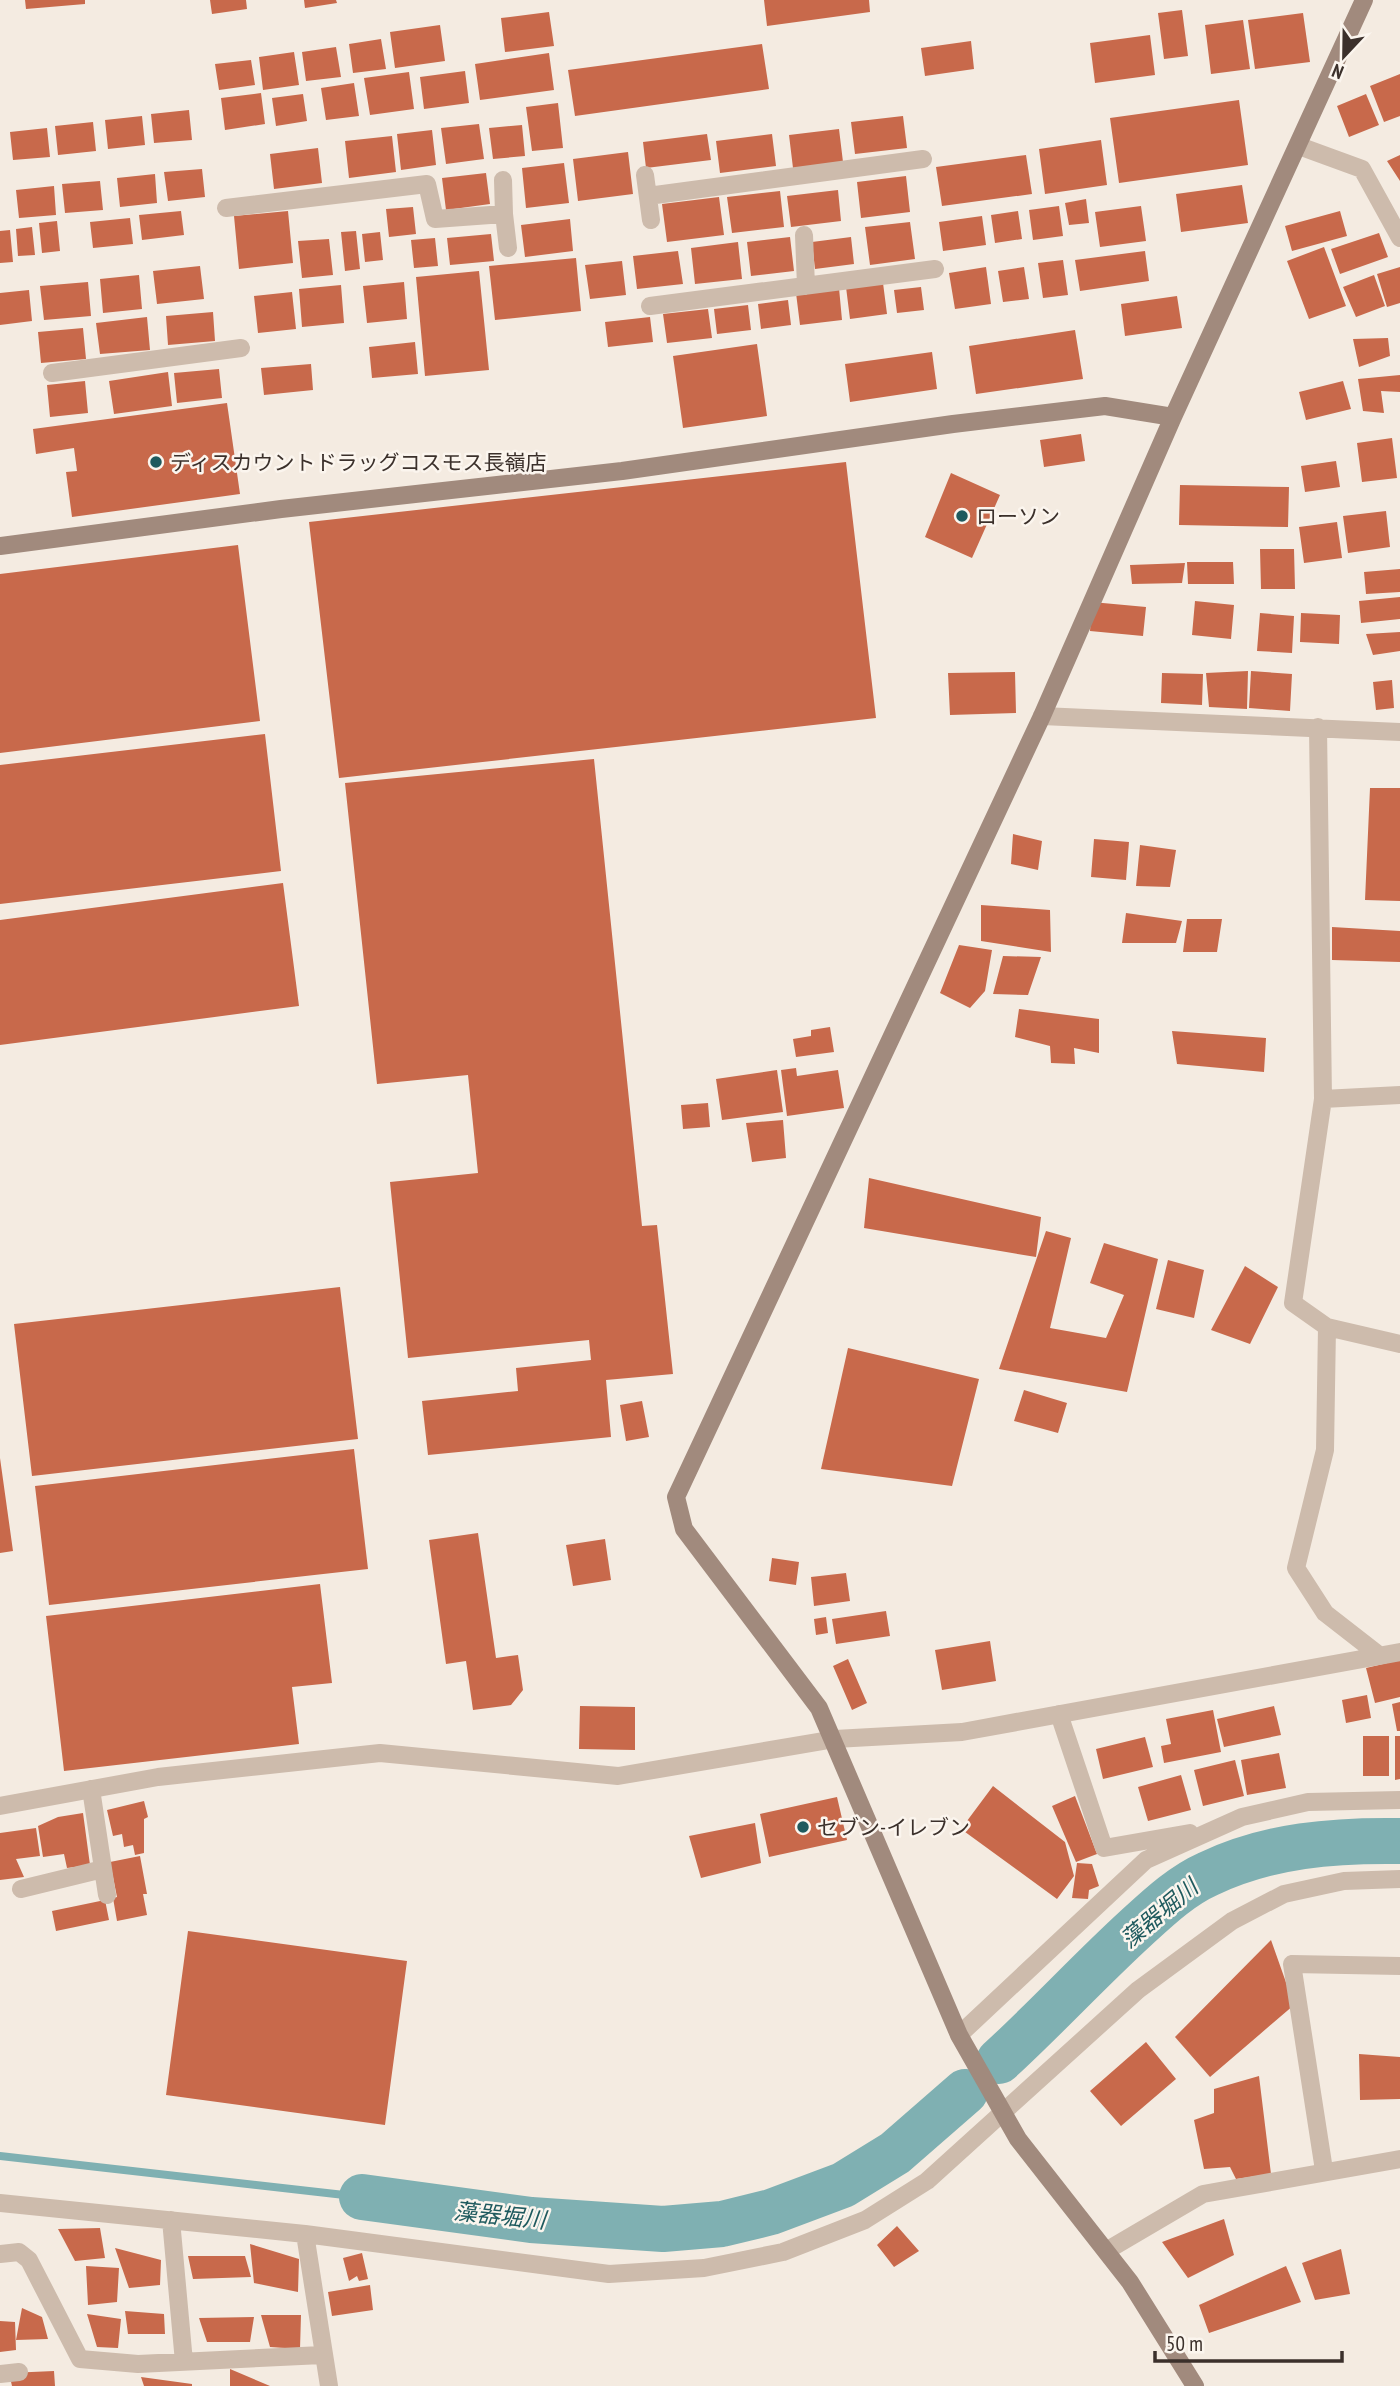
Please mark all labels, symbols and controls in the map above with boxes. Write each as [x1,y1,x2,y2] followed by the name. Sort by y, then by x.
[1309,21,1379,91] north arrow
[1328,59,1347,85] text: N
[170,449,547,476] place label: ディスカウントドラッグコスモス長嶺店
[148,454,164,470] marker: ディスカウントドラッグコスモス長嶺店
[976,503,1060,530] place label: ローソン
[954,508,970,524] marker: ローソン
[817,1814,970,1841] place label: セブン-イレブン
[795,1819,811,1835] marker: セブン-イレブン
[1114,1870,1206,1954] water label: 藻器堀川
[453,2196,550,2235] water label: 藻器堀川
[1155,2320,1342,2364] scale bar
[1166,2330,1203,2357] text: 50 m

